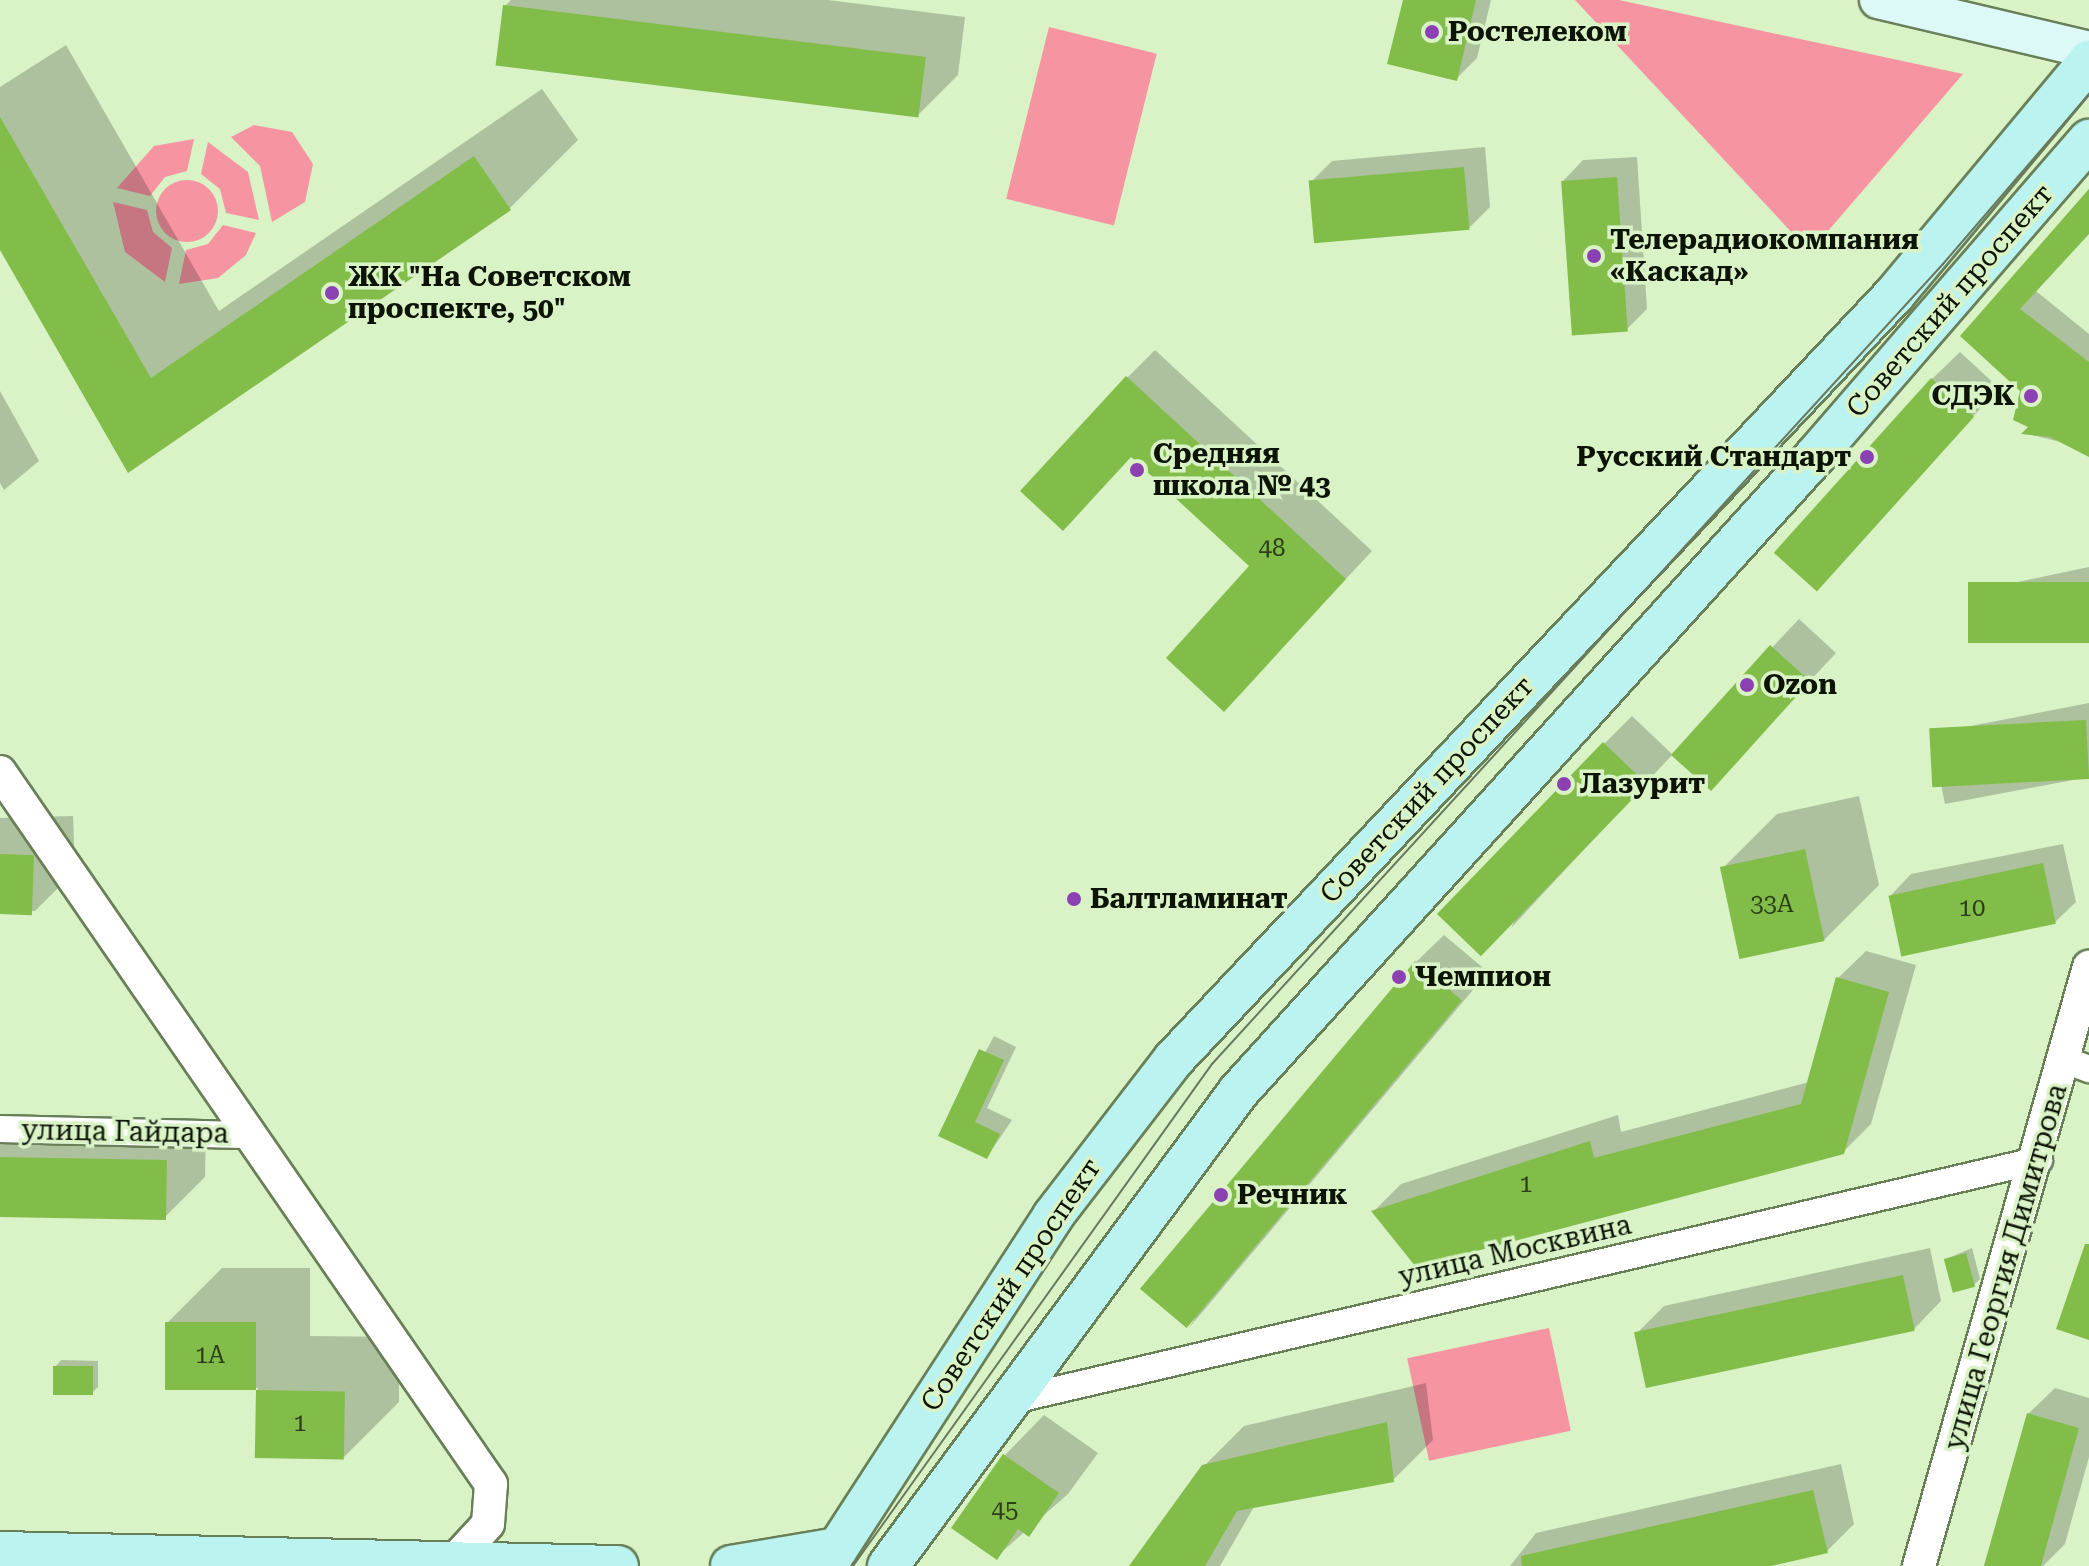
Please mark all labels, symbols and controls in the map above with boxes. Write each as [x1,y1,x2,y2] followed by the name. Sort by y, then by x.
[1448,15,1627,49] place label: Ростелеком
[1423,23,1441,41] marker: Ростелеком
[1840,178,2060,424] street label: Советский проспект
[1610,223,1919,289] place label: Телерадиокомпания «Каскад»
[1585,247,1603,265] marker: Телерадиокомпания «Каскад»
[348,260,631,326] place label: ЖК "На Советском проспекте, 50"
[323,284,341,302] marker: ЖК "На Советском проспекте, 50"
[1931,379,2015,413] place label: СДЭК
[2022,387,2040,405] marker: СДЭК
[1153,437,1331,503] place label: Средняя школа № 43
[1576,440,1851,474] place label: Русский Стандарт
[1858,448,1876,466] marker: Русский Стандарт
[1128,461,1146,479] marker: Средняя школа № 43
[1259,535,1285,563] house number: 48
[1763,668,1837,702] place label: Ozon
[1313,670,1541,910] street label: Советский проспект
[1738,676,1756,694] marker: Ozon
[1580,767,1705,801] place label: Лазурит
[1555,775,1573,793] marker: Лазурит
[1090,882,1288,916] place label: Балтламинат
[1065,890,1083,908] marker: Балтламинат
[1750,891,1794,919] house number: 33А
[1959,895,1985,923] house number: 10
[1415,960,1551,994] place label: Чемпион
[1390,968,1408,986] marker: Чемпион
[1938,1080,2074,1454] street label: улица Георгия Димитрова
[21,1113,229,1151] street label: улица Гайдара
[914,1152,1108,1418] street label: Советский проспект
[1519,1171,1533,1199] house number: 1
[1237,1178,1347,1212] place label: Речник
[1212,1186,1230,1204] marker: Речник
[1395,1208,1635,1294] street label: улица Москвина
[195,1342,225,1370] house number: 1А
[293,1410,307,1438] house number: 1
[992,1497,1018,1525] house number: 45

